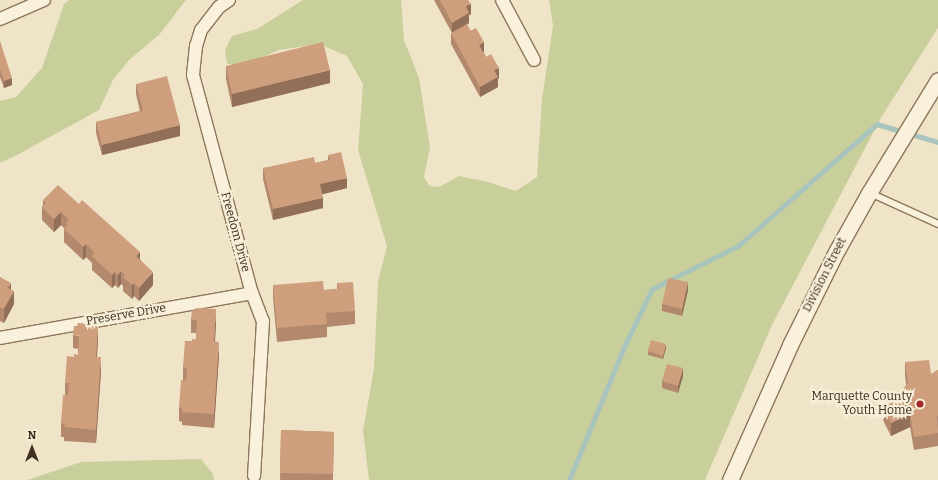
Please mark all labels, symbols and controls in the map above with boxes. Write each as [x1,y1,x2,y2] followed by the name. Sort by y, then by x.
[217,190,253,274] street label: Freedom Drive
[800,235,850,315] street label: Division Street
[85,301,167,329] street label: Preserve Drive
[812,390,912,418] place label: Marquette County Youth Home
[915,399,925,409] marker: Marquette County Youth Home
[12,428,52,468] north arrow
[28,429,36,442] text: N

